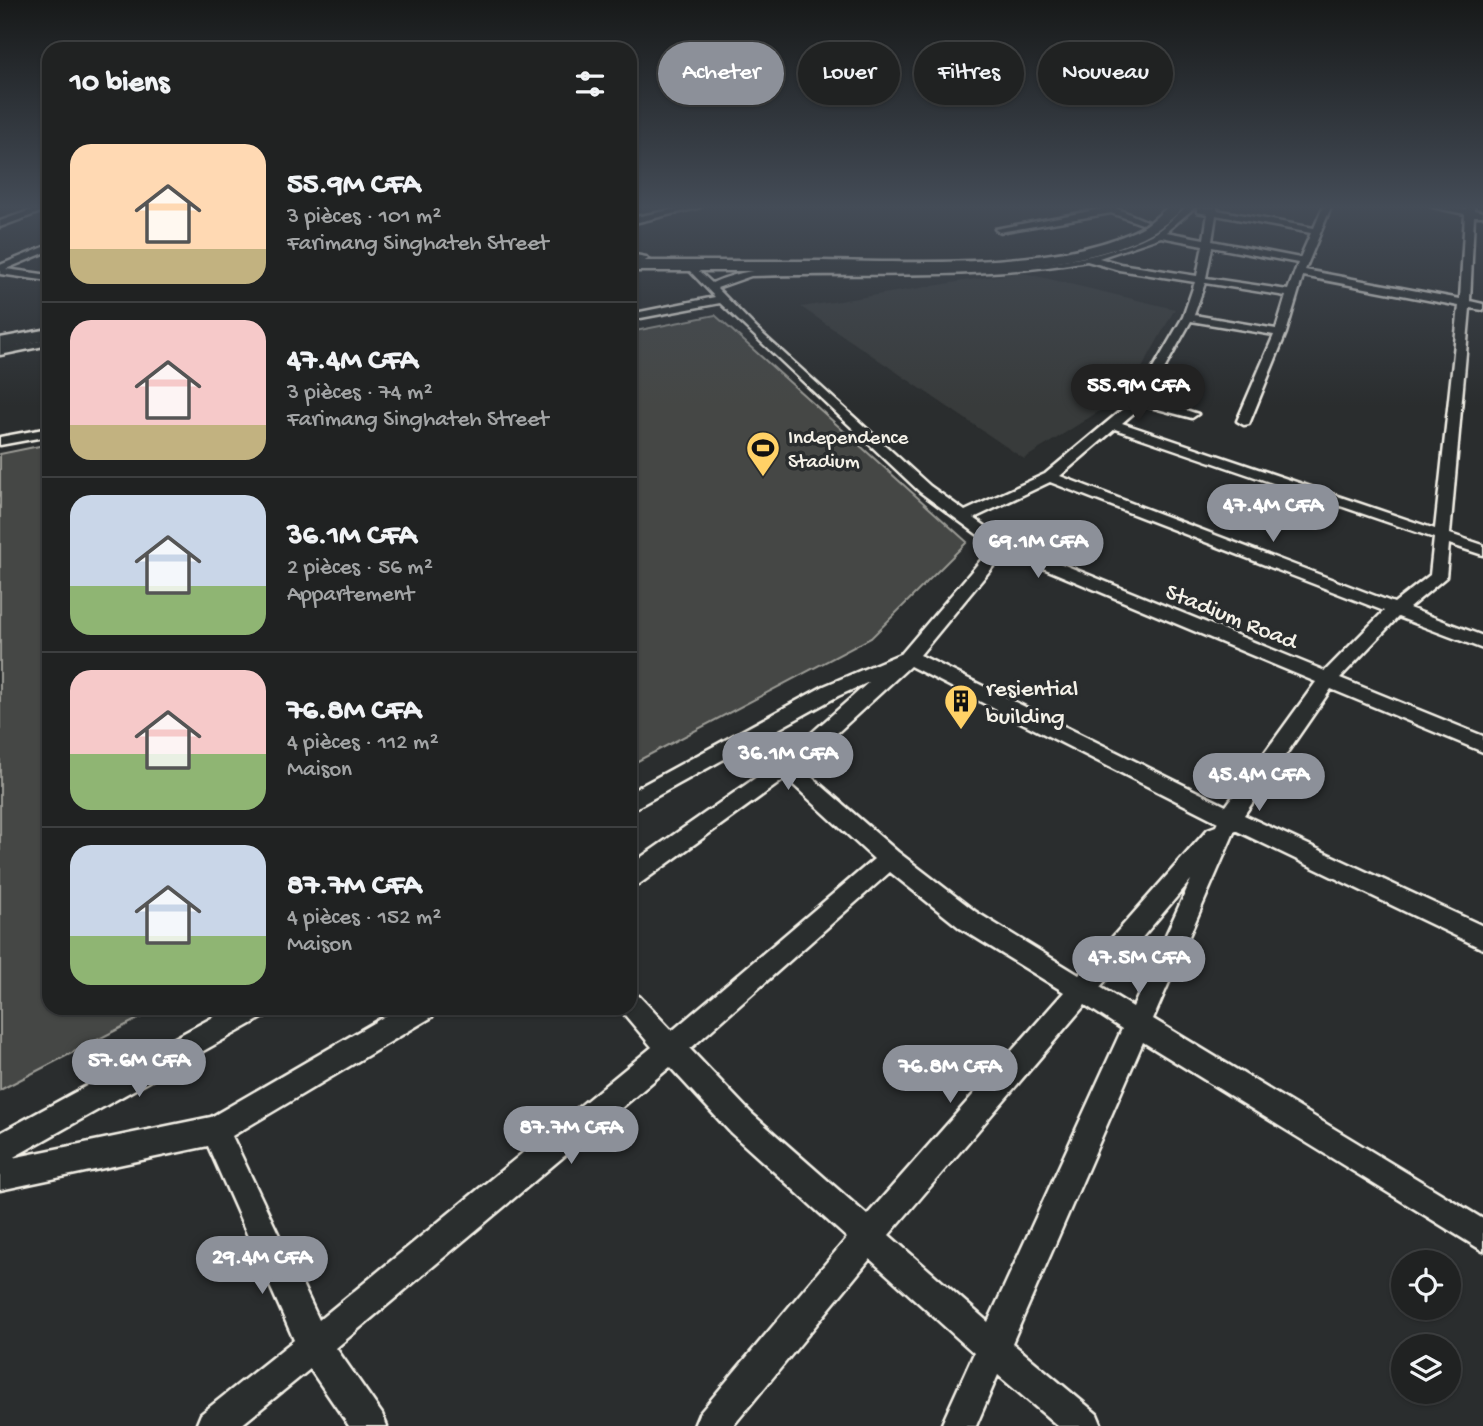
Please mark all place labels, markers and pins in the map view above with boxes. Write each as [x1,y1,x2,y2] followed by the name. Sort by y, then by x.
[1058,364,1218,424] pin: 55.9M CFA
[788,427,910,476] place label: Independence Stadium
[744,429,782,478] sports icon: Independence Stadium
[1193,484,1353,544] pin: 47.4M CFA
[958,520,1118,580] pin: 69.1M CFA
[986,676,1078,733] place label: resiential building
[942,682,980,731] building icon: resiential building
[708,732,868,792] pin: 36.1M CFA
[1179,754,1339,813] pin: 45.4M CFA
[1059,936,1219,996] pin: 47.5M CFA
[59,1040,219,1099] pin: 57.6M CFA
[870,1046,1030,1105] pin: 76.8M CFA
[491,1106,651,1166] pin: 87.7M CFA
[182,1236,342,1296] pin: 29.4M CFA

